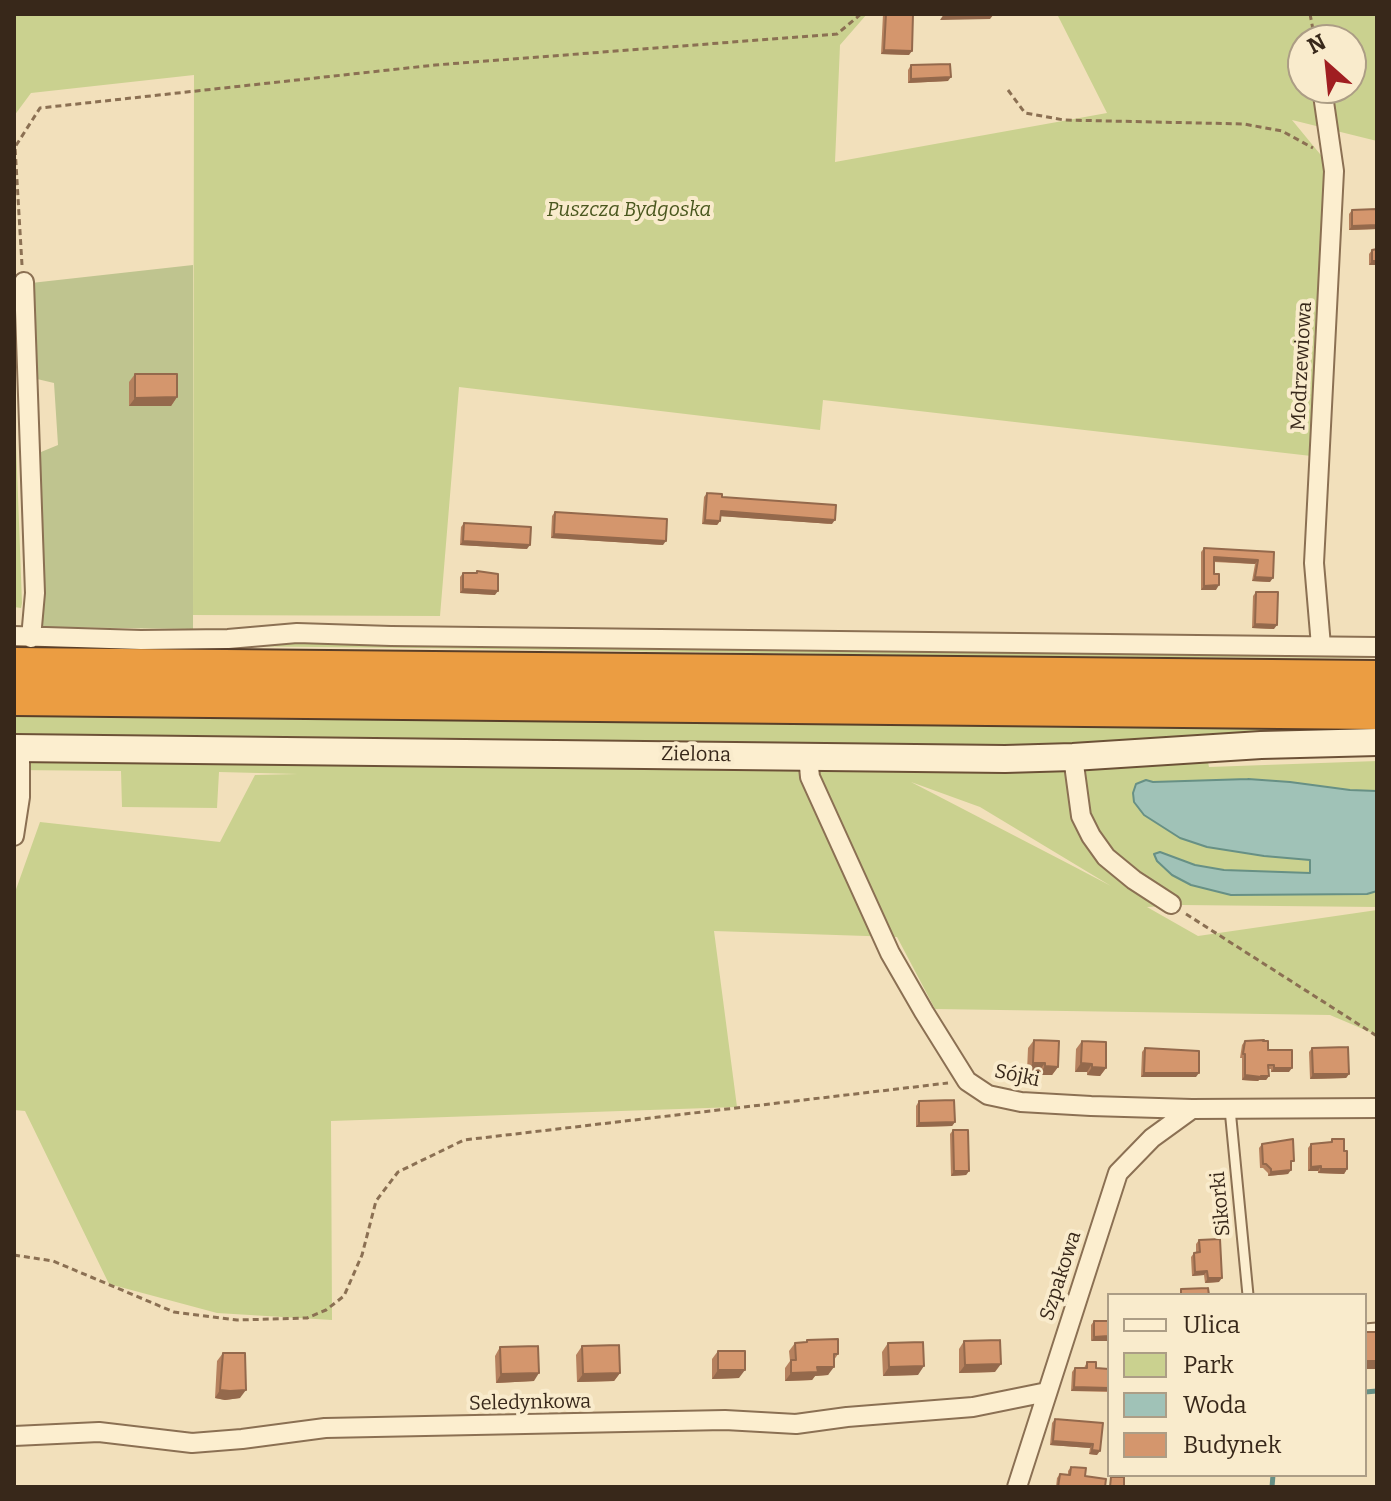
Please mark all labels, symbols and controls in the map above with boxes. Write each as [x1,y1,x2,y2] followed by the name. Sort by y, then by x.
[1287,24,1367,104] north arrow
[1303,28,1330,60] text: N
[547,198,711,222] park label: Puszcza Bydgoska
[1287,301,1317,431] street label: Modrzewiowa
[661,742,731,768] street label: Zielona
[992,1060,1042,1092] street label: Sójki
[1206,1171,1236,1237] street label: Sikorki
[1035,1228,1087,1324] street label: Szpakowa
[1107,1293,1367,1477] legend
[1183,1311,1240,1339] text: Ulica
[1183,1351,1234,1379] text: Park
[469,1390,591,1416] street label: Seledynkowa
[1183,1391,1247,1419] text: Woda
[1183,1431,1281,1459] text: Budynek

